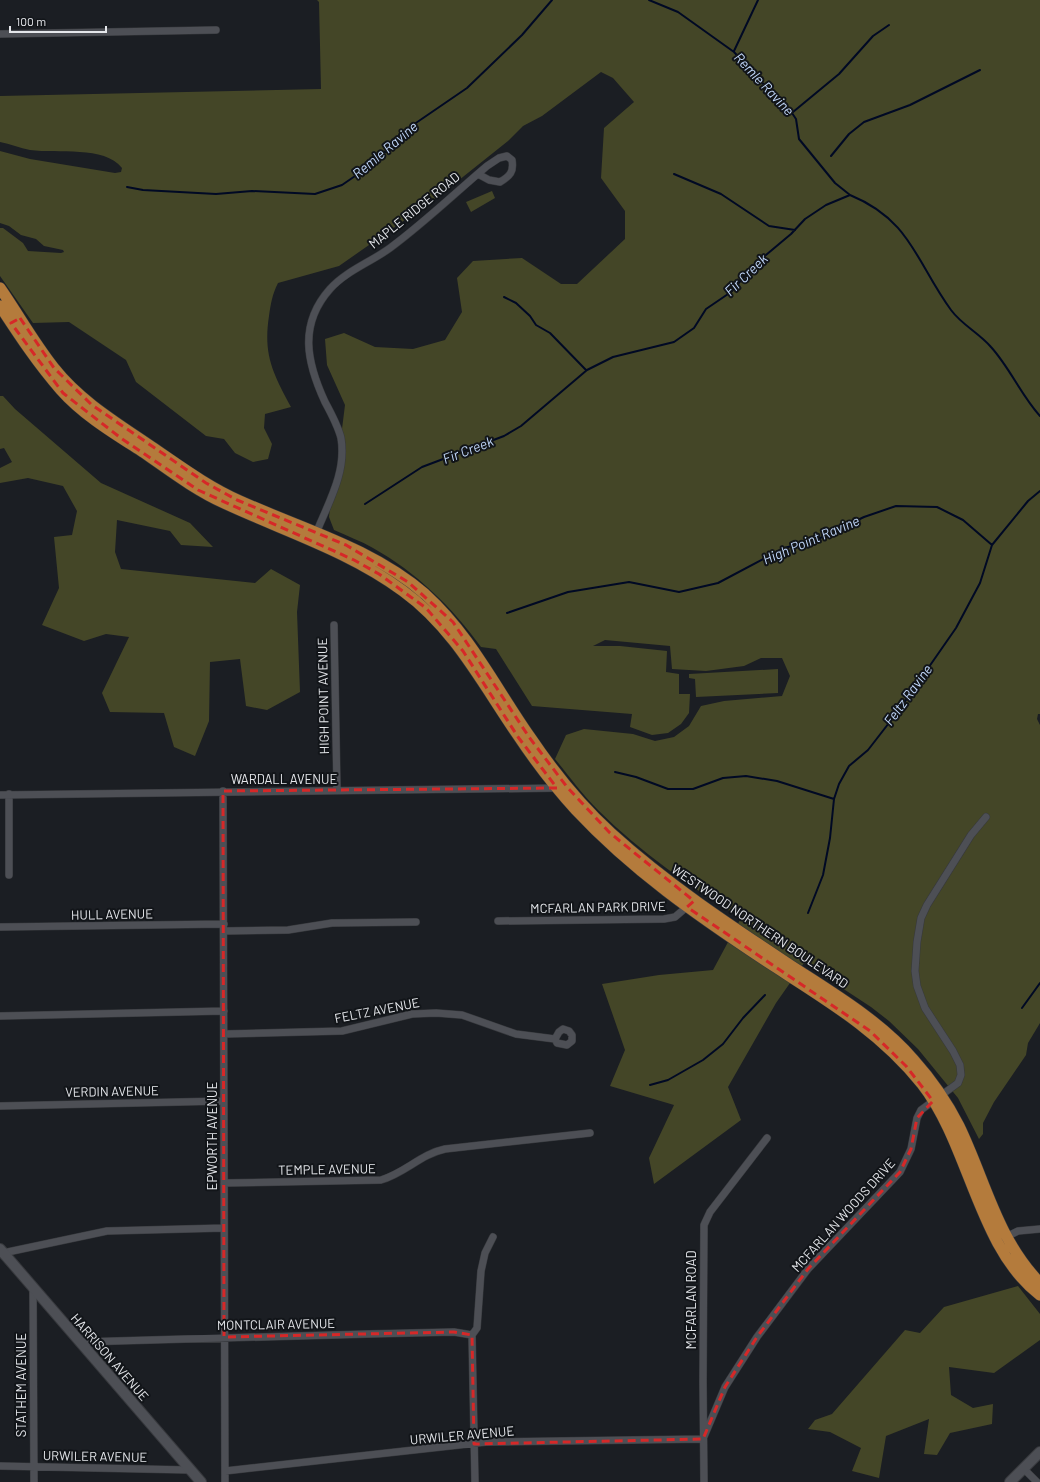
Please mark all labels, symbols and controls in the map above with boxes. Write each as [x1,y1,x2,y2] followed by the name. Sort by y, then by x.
[10,8,106,34] scale bar
[16,14,46,28] text: 100 m
[731,49,798,119] water label: Remle Ravine
[349,117,421,182] water label: Remle Ravine
[365,168,463,252] street label: MAPLE RIDGE ROAD
[721,250,771,299] water label: Fir Creek
[440,432,496,467] water label: Fir Creek
[760,512,862,568] water label: High Point Ravine
[314,637,332,754] street label: HIGH POINT AVENUE
[880,661,935,729] water label: Feltz Ravine
[231,771,337,787] street label: WARDALL AVENUE
[668,861,852,991] street label: WESTWOOD NORTHERN BOULEVARD
[530,898,666,916] street label: MCFARLAN PARK DRIVE
[71,905,153,923] street label: HULL AVENUE
[333,994,421,1026] street label: FELTZ AVENUE
[204,1081,220,1190] street label: EPWORTH AVENUE
[65,1082,159,1100] street label: VERDIN AVENUE
[788,1155,898,1275] street label: MCFARLAN WOODS DRIVE
[278,1160,376,1178] street label: TEMPLE AVENUE
[683,1251,699,1349] street label: MCFARLAN ROAD
[68,1310,152,1404] street label: HARRISON AVENUE
[217,1315,335,1333] street label: MONTCLAIR AVENUE
[13,1333,29,1437] street label: STATHEM AVENUE
[409,1422,515,1448] street label: URWILER AVENUE
[43,1447,148,1465] street label: URWILER AVENUE

